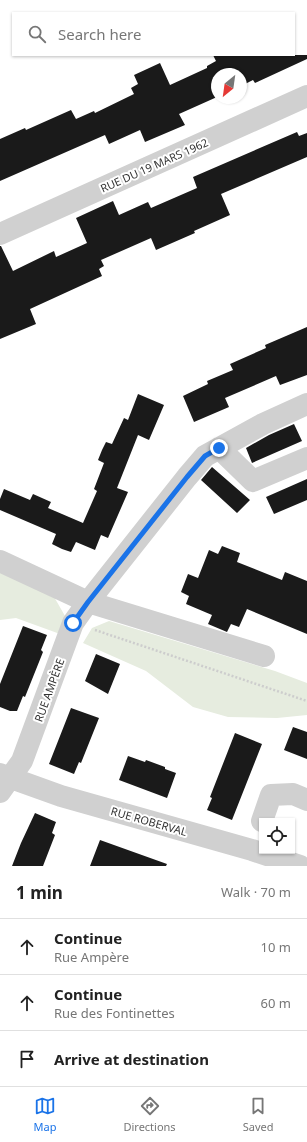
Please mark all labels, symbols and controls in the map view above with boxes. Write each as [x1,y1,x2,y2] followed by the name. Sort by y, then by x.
[12,12,295,56] search box
[26,23,48,45] icon: search
[58,24,141,44] text: Search here
[211,68,247,104] north arrow
[98,135,210,195] street label: RUE DU 19 MARS 1962
[210,439,228,457] route end
[64,614,82,632] route start
[31,656,67,724] street label: RUE AMPÈRE
[109,803,189,839] street label: RUE ROBERVAL
[259,818,295,854] map controls
[259,818,295,854] button: locate
[16,881,63,904] text: 1 min
[221,883,291,901] text: Walk · 70 m
[54,928,122,948] text: Continue
[16,936,38,958] icon: ahead
[261,938,291,956] text: 10 m
[54,948,129,966] text: Rue Ampère
[54,984,122,1004] text: Continue
[16,992,38,1014] icon: ahead
[261,994,291,1012] text: 60 m
[54,1004,175,1022] text: Rue des Fontinettes
[16,1048,38,1070] icon: arrive
[54,1049,209,1069] text: Arrive at destination
[34,1095,56,1134] tab: Map
[123,1095,176,1134] tab: Directions
[243,1095,273,1134] tab: Saved

